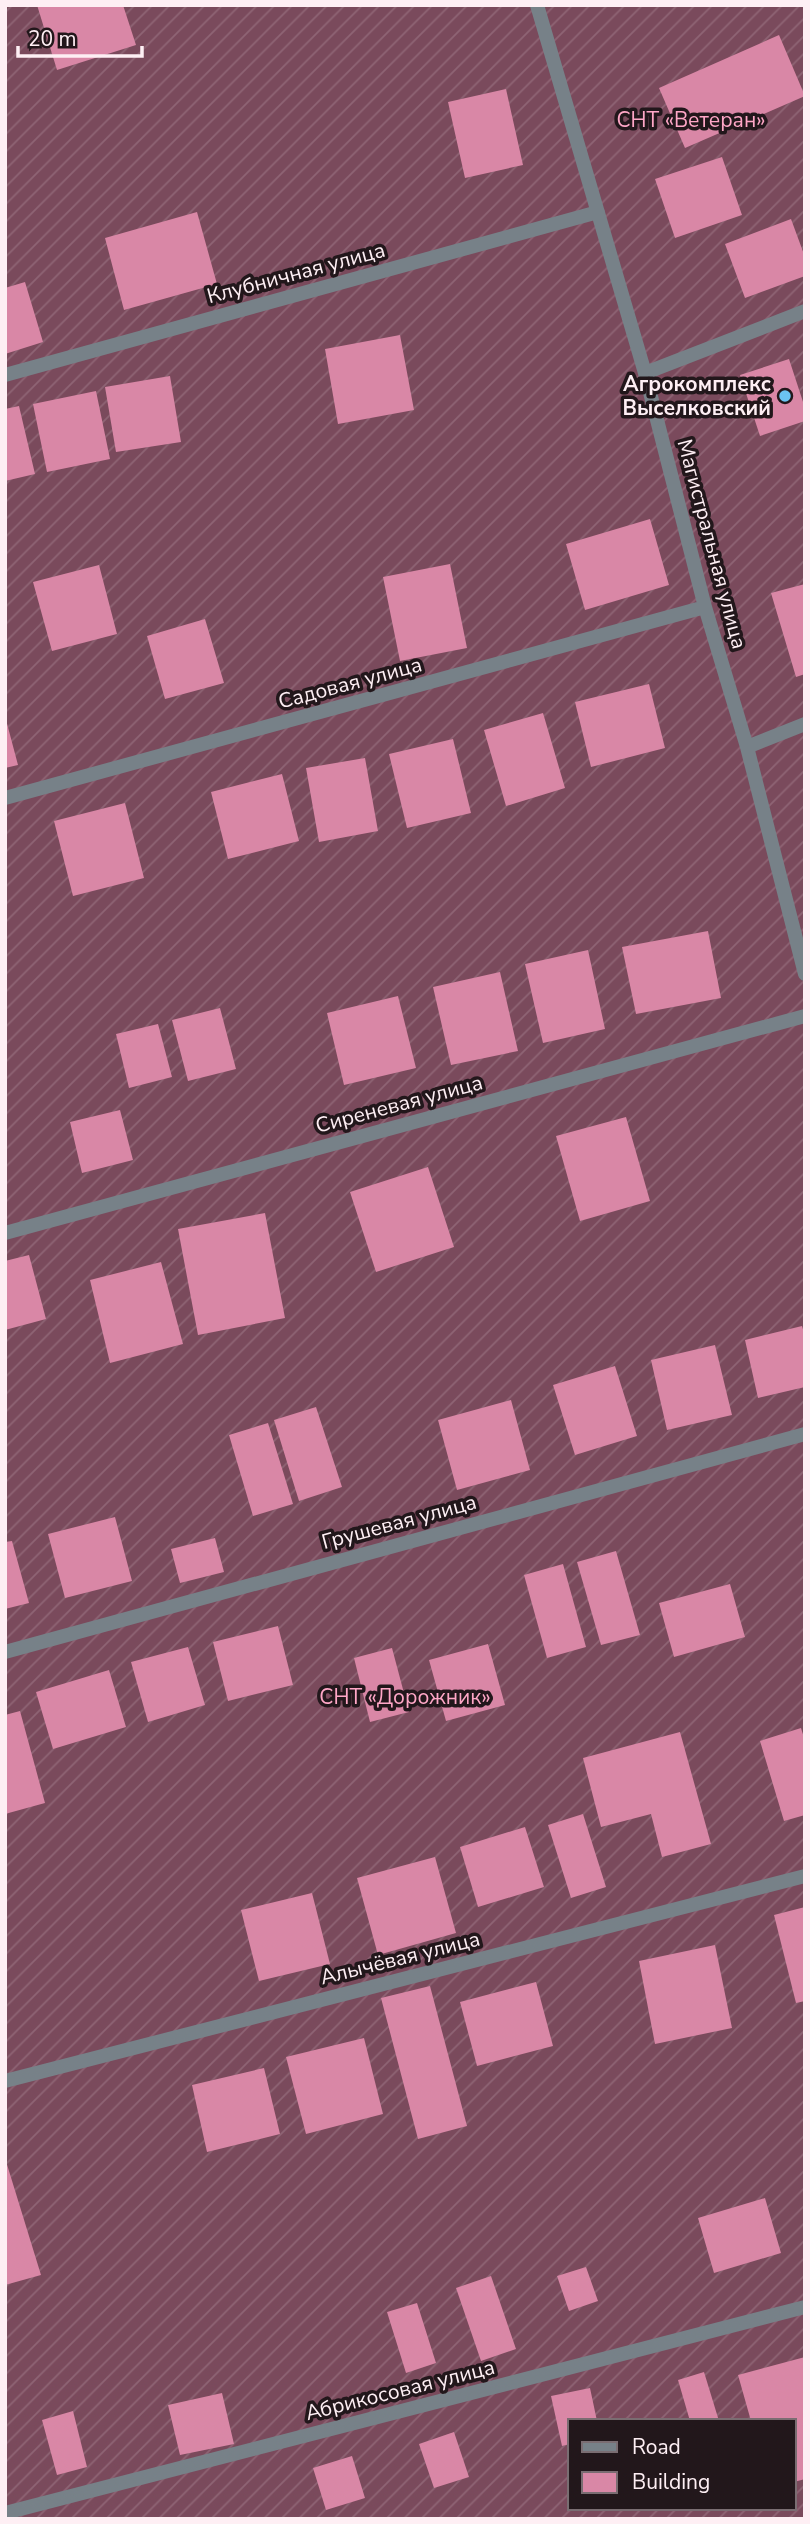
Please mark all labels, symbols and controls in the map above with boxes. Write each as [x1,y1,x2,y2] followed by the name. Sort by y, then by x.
[18,14,142,58] scale bar
[28,25,77,53] text: 20 m
[616,106,766,134] park label: СНТ «Ветеран»
[204,236,388,310] street label: Клубничная улица
[622,370,771,422] place label: Агрокомплекс Выселковский
[777,388,793,404] marker: Агрокомплекс Выселковский
[671,436,753,652] street label: Магистральная улица
[275,650,425,716] street label: Садовая улица
[312,1068,486,1140] street label: Сиреневая улица
[318,1488,480,1556] street label: Грушевая улица
[319,1683,491,1711] park label: СНТ «Дорожник»
[317,1925,483,1991] street label: Алычёвая улица
[302,2353,498,2427] street label: Абрикосовая улица
[568,2419,796,2510] legend
[632,2433,681,2461] text: Road
[632,2468,710,2496] text: Building

